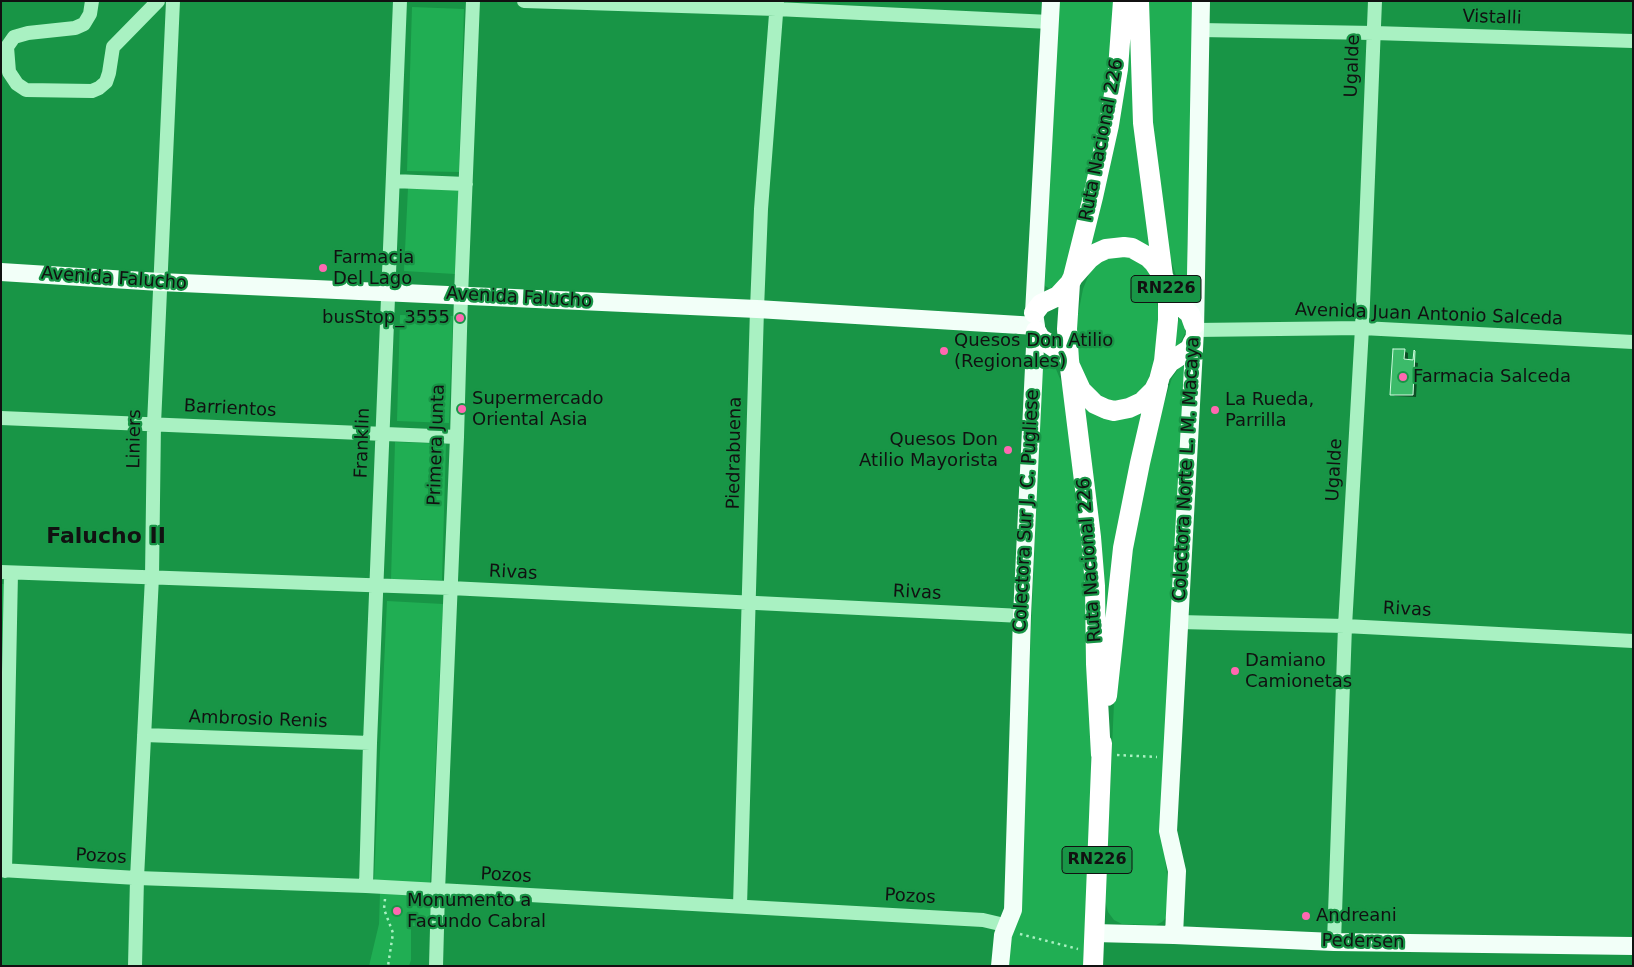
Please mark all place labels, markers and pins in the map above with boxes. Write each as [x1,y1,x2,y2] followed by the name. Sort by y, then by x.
[333,247,414,290] place label: Farmacia Del Lago
[317,262,329,274] marker: Farmacia Del Lago
[322,307,450,329] place label: busStop_3555
[454,312,466,324] marker: busStop_3555
[954,330,1113,372] place label: Quesos Don Atilio (Regionales)
[938,345,950,357] marker: Quesos Don Atilio (Regionales)
[1413,366,1571,388] place label: Farmacia Salceda
[1397,371,1409,383] marker: Farmacia Salceda
[472,388,603,430] place label: Supermercado Oriental Asia
[1225,389,1314,432] place label: La Rueda, Parrilla
[456,403,468,415] marker: Supermercado Oriental Asia
[1209,404,1221,416] marker: La Rueda, Parrilla
[859,429,998,472] place label: Quesos Don Atilio Mayorista
[1002,444,1014,456] marker: Quesos Don Atilio Mayorista
[1245,650,1352,692] place label: Damiano Camionetas
[1229,665,1241,677] marker: Damiano Camionetas
[407,890,546,932] place label: Monumento a Facundo Cabral
[391,905,403,917] marker: Monumento a Facundo Cabral
[1316,905,1397,927] place label: Andreani
[1300,910,1312,922] marker: Andreani

